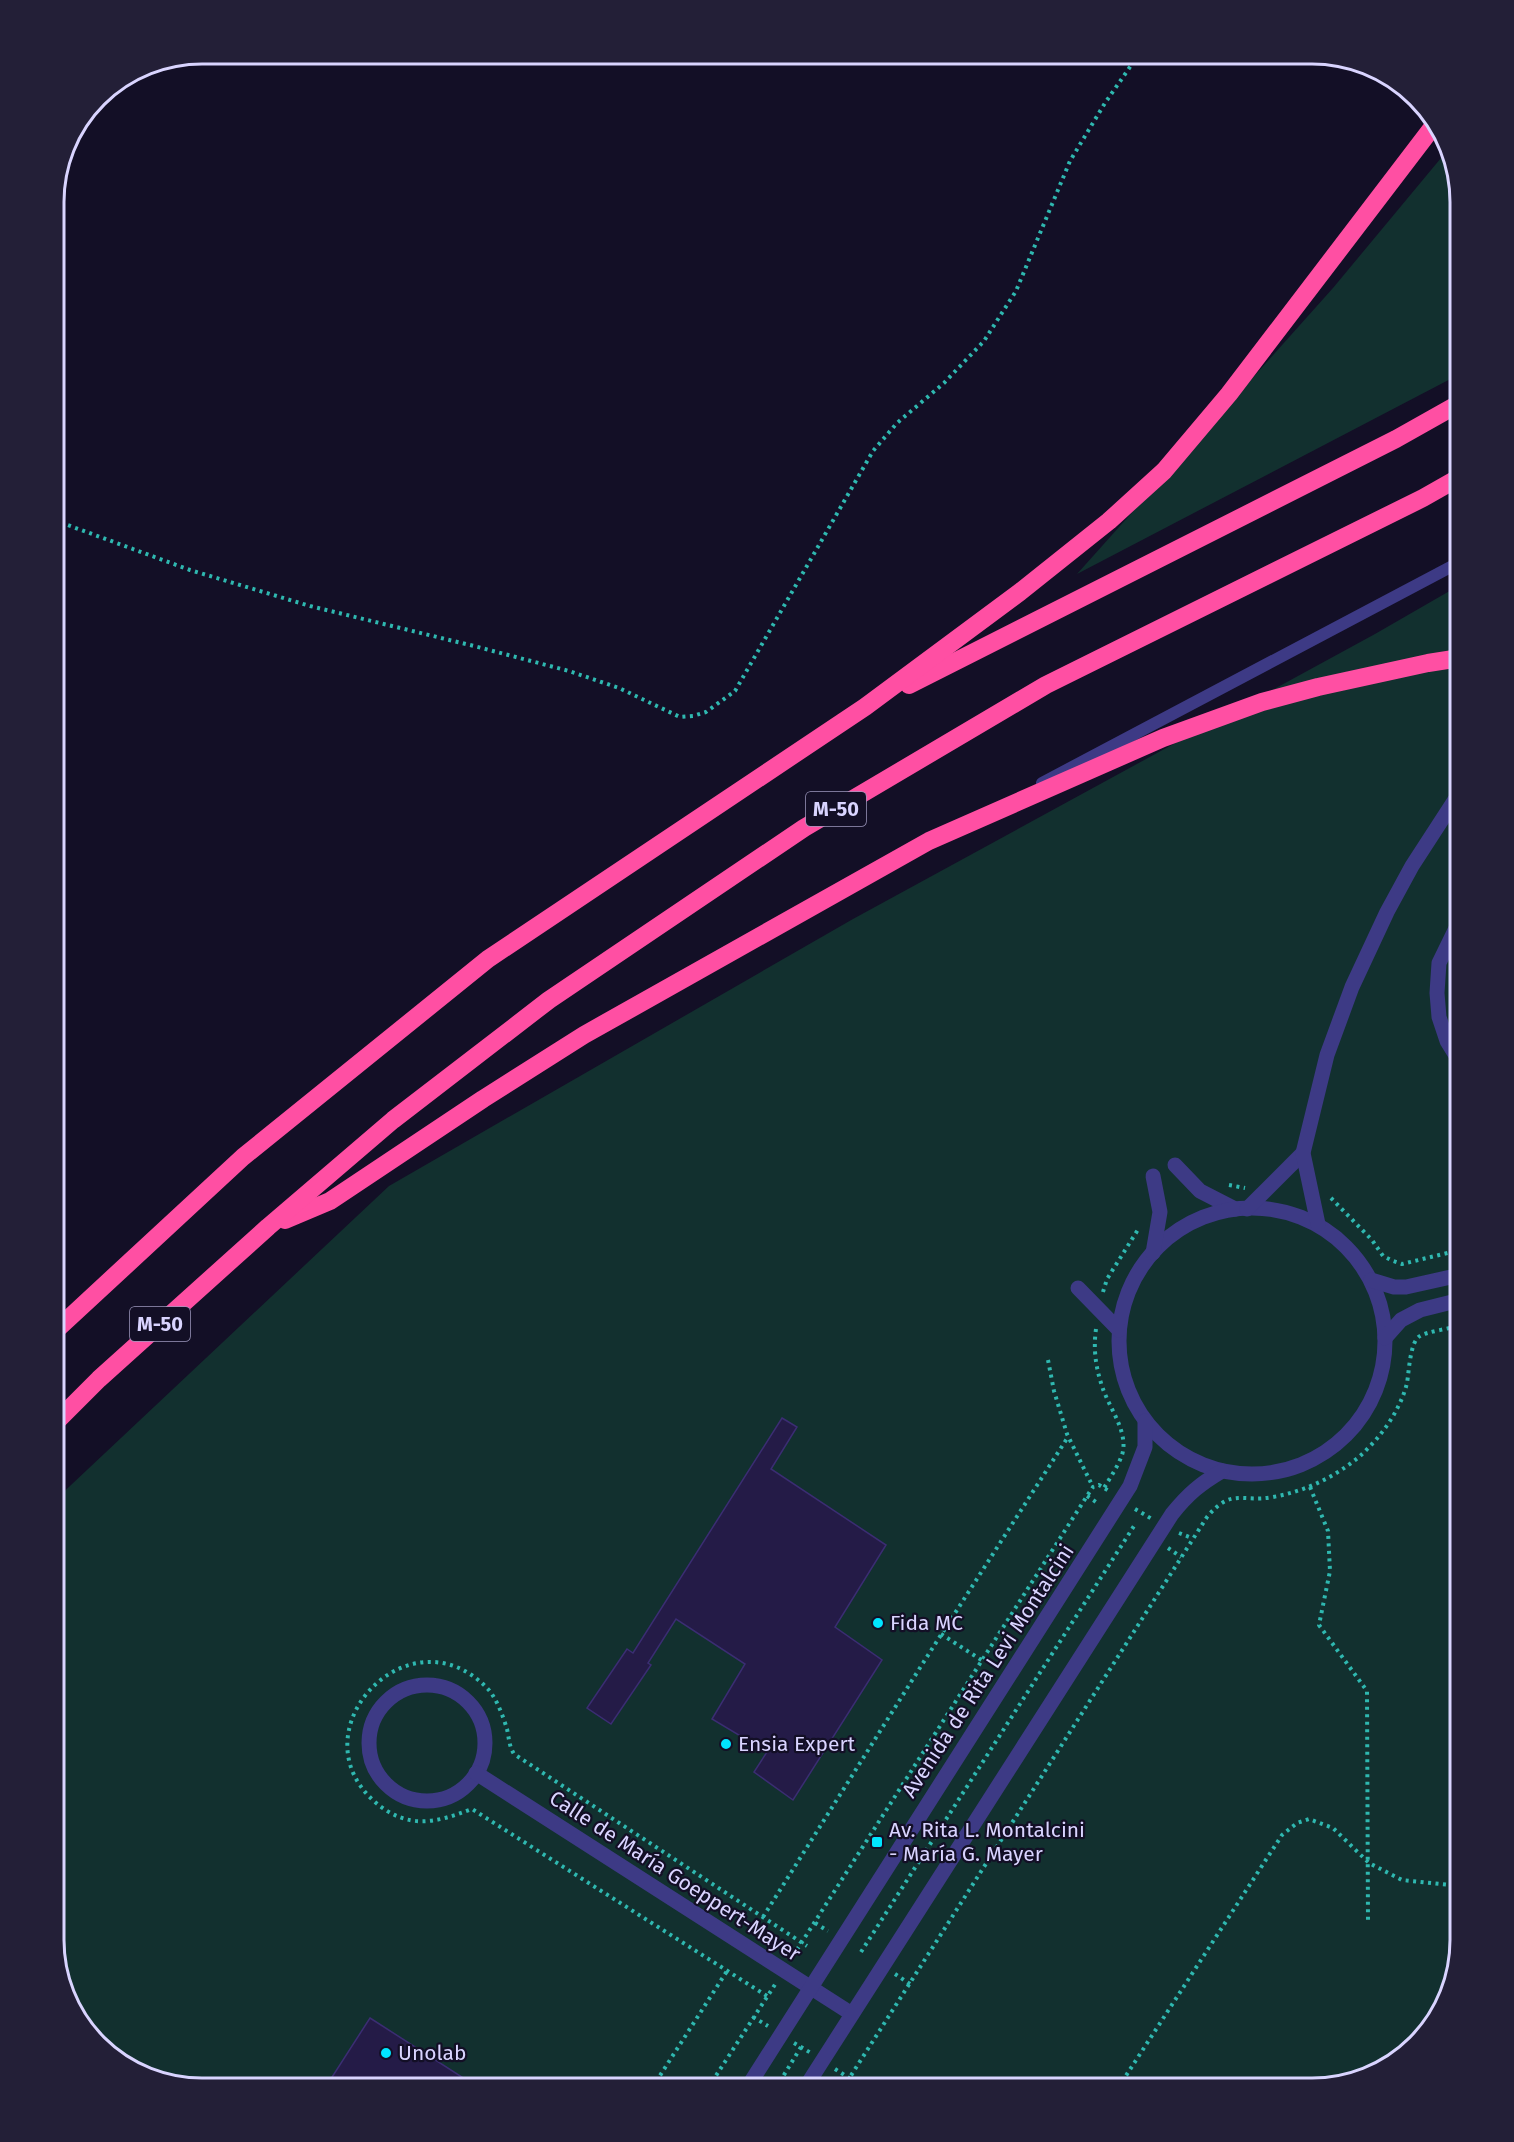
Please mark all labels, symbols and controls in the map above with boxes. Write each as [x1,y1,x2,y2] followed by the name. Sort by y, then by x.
[806,792,866,826] road number: M-50
[130,1307,190,1341] road number: M-50
[896,1539,1080,1803] street label: Avenida de Rita Levi Montalcini
[890,1610,963,1636] place label: Fida MC
[871,1616,885,1630] marker: Fida MC
[738,1731,855,1757] place label: Ensia Expert
[719,1737,733,1751] marker: Ensia Expert
[545,1785,805,1967] street label: Calle de María Goeppert-Mayer
[889,1817,1085,1867] place label: Av. Rita L. Montalcini - María G. Mayer
[870,1835,884,1849] marker: Av. Rita L. Montalcini - María G. Mayer
[398,2040,466,2066] place label: Unolab
[379,2046,393,2060] marker: Unolab

